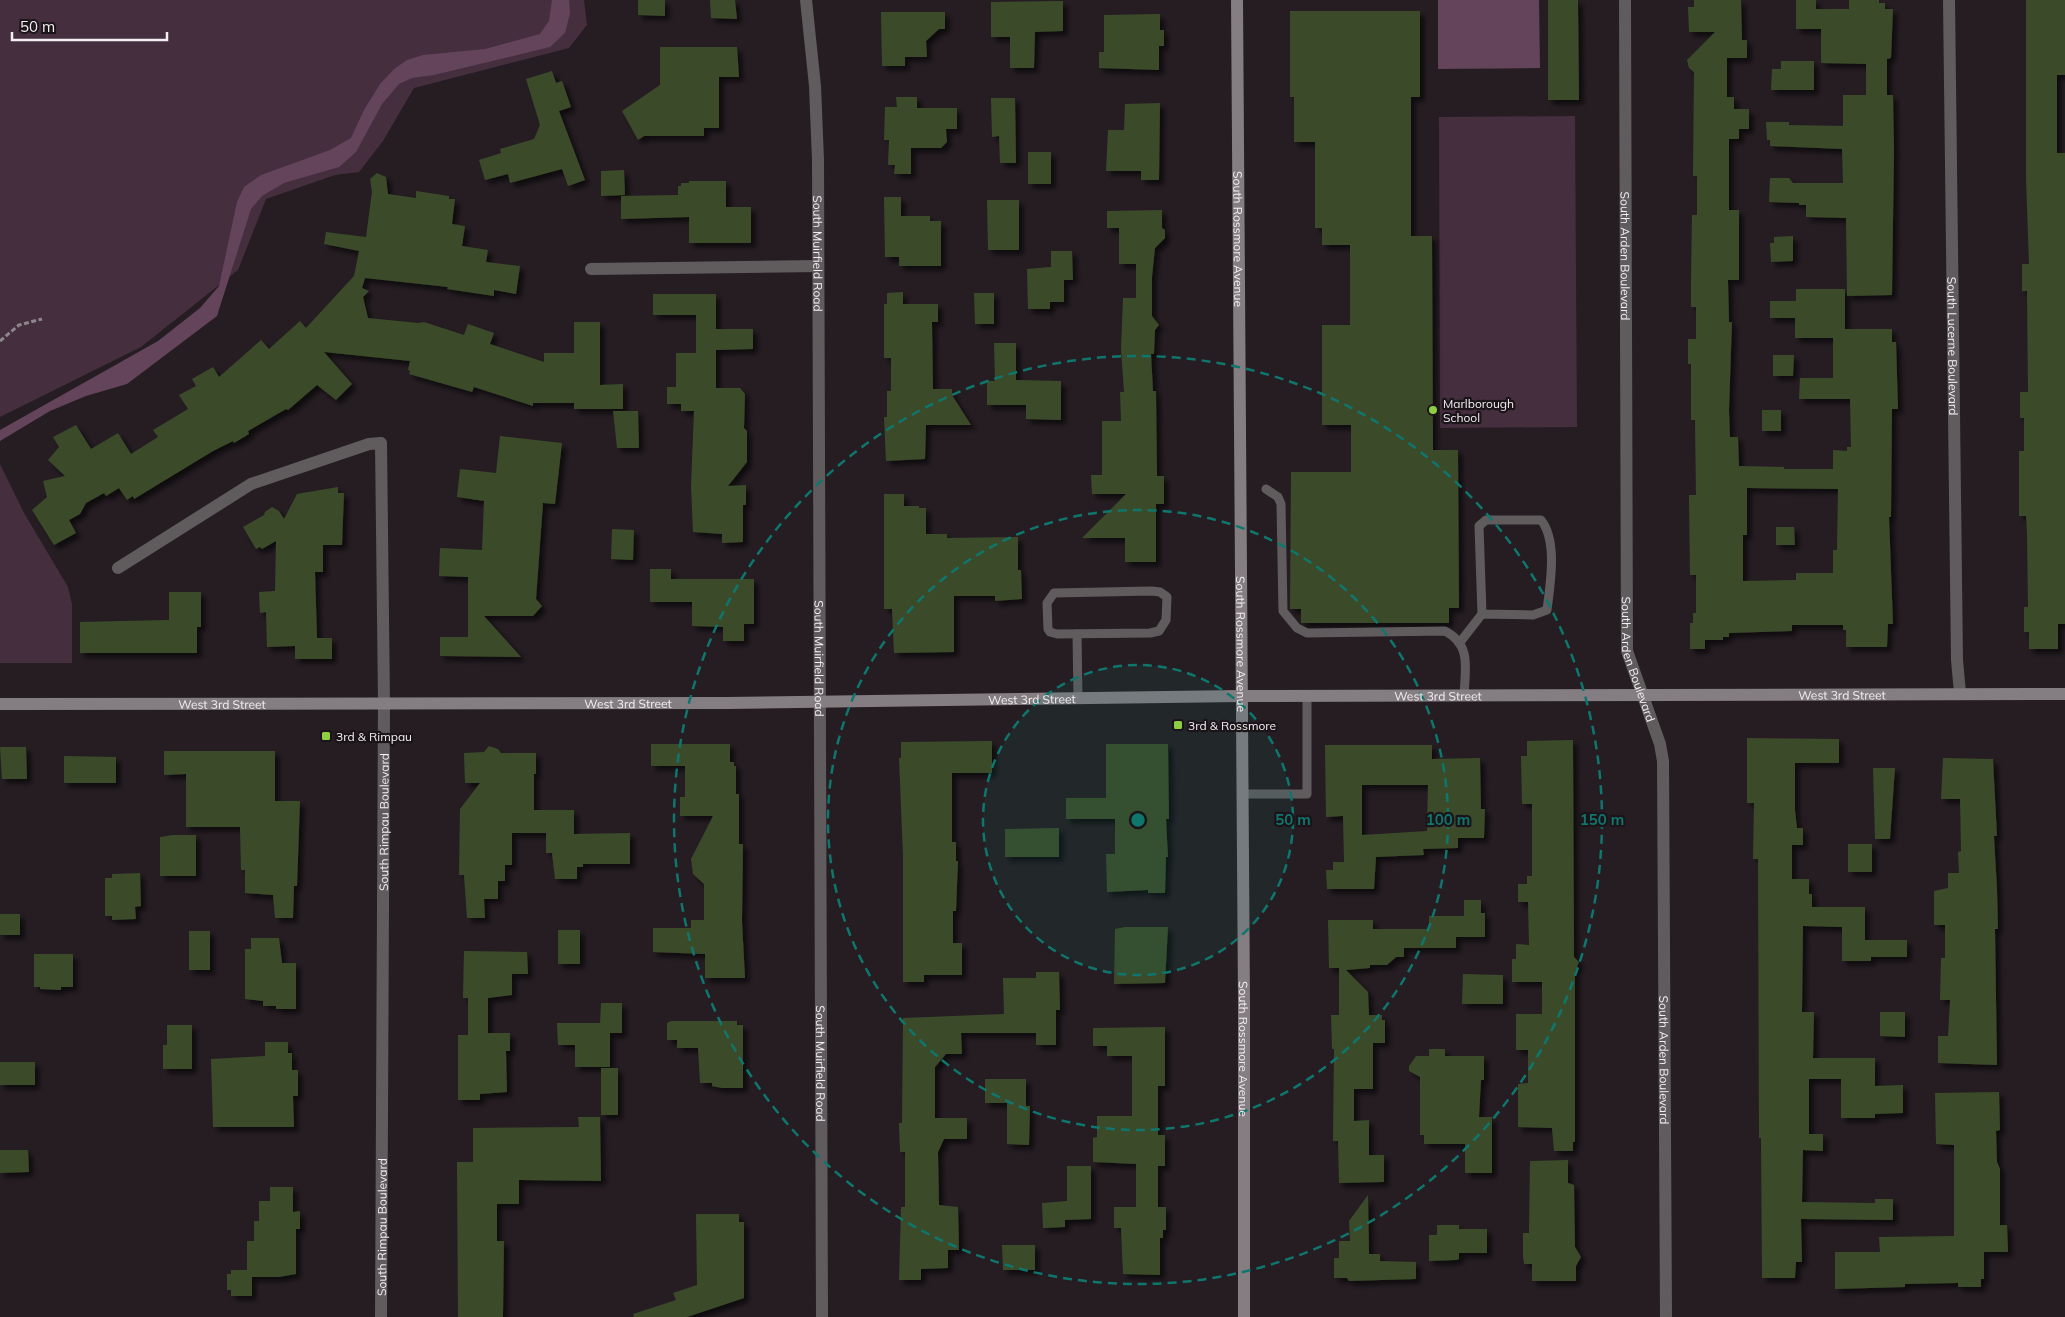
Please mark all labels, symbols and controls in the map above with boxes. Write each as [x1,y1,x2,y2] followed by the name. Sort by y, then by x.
[12,10,168,42] scale bar
[20,17,55,36] text: 50 m
[1231,171,1247,307] street label: South Rossmore Avenue
[1618,192,1633,320] street label: South Arden Boulevard
[811,195,826,312] street label: South Muirfield Road
[1945,277,1962,415] street label: South Lucerne Boulevard
[1443,396,1514,425] place label: Marlborough School
[1427,404,1439,416] marker: Marlborough School
[1234,576,1249,712] street label: South Rossmore Avenue
[1619,597,1659,724] street label: South Arden Boulevard
[812,600,827,717] street label: South Muirfield Road
[1798,687,1886,702] street label: West 3rd Street
[1394,688,1482,703] street label: West 3rd Street
[988,691,1076,707] street label: West 3rd Street
[178,696,266,711] street label: West 3rd Street
[584,696,672,711] street label: West 3rd Street
[1188,718,1276,733] place label: 3rd & Rossmore
[1172,719,1184,731] marker: 3rd & Rossmore
[336,729,412,744] place label: 3rd & Rimpau
[320,730,332,742] marker: 3rd & Rimpau
[376,753,391,891] street label: South Rimpau Boulevard
[1275,810,1311,829] text: 50 m
[1426,810,1470,829] text: 100 m
[1580,810,1624,829] text: 150 m
[1129,811,1147,829] centre of rings
[1236,981,1252,1117] street label: South Rossmore Avenue
[1657,996,1672,1125] street label: South Arden Boulevard
[813,1005,829,1122] street label: South Muirfield Road
[374,1158,389,1296] street label: South Rimpau Boulevard

